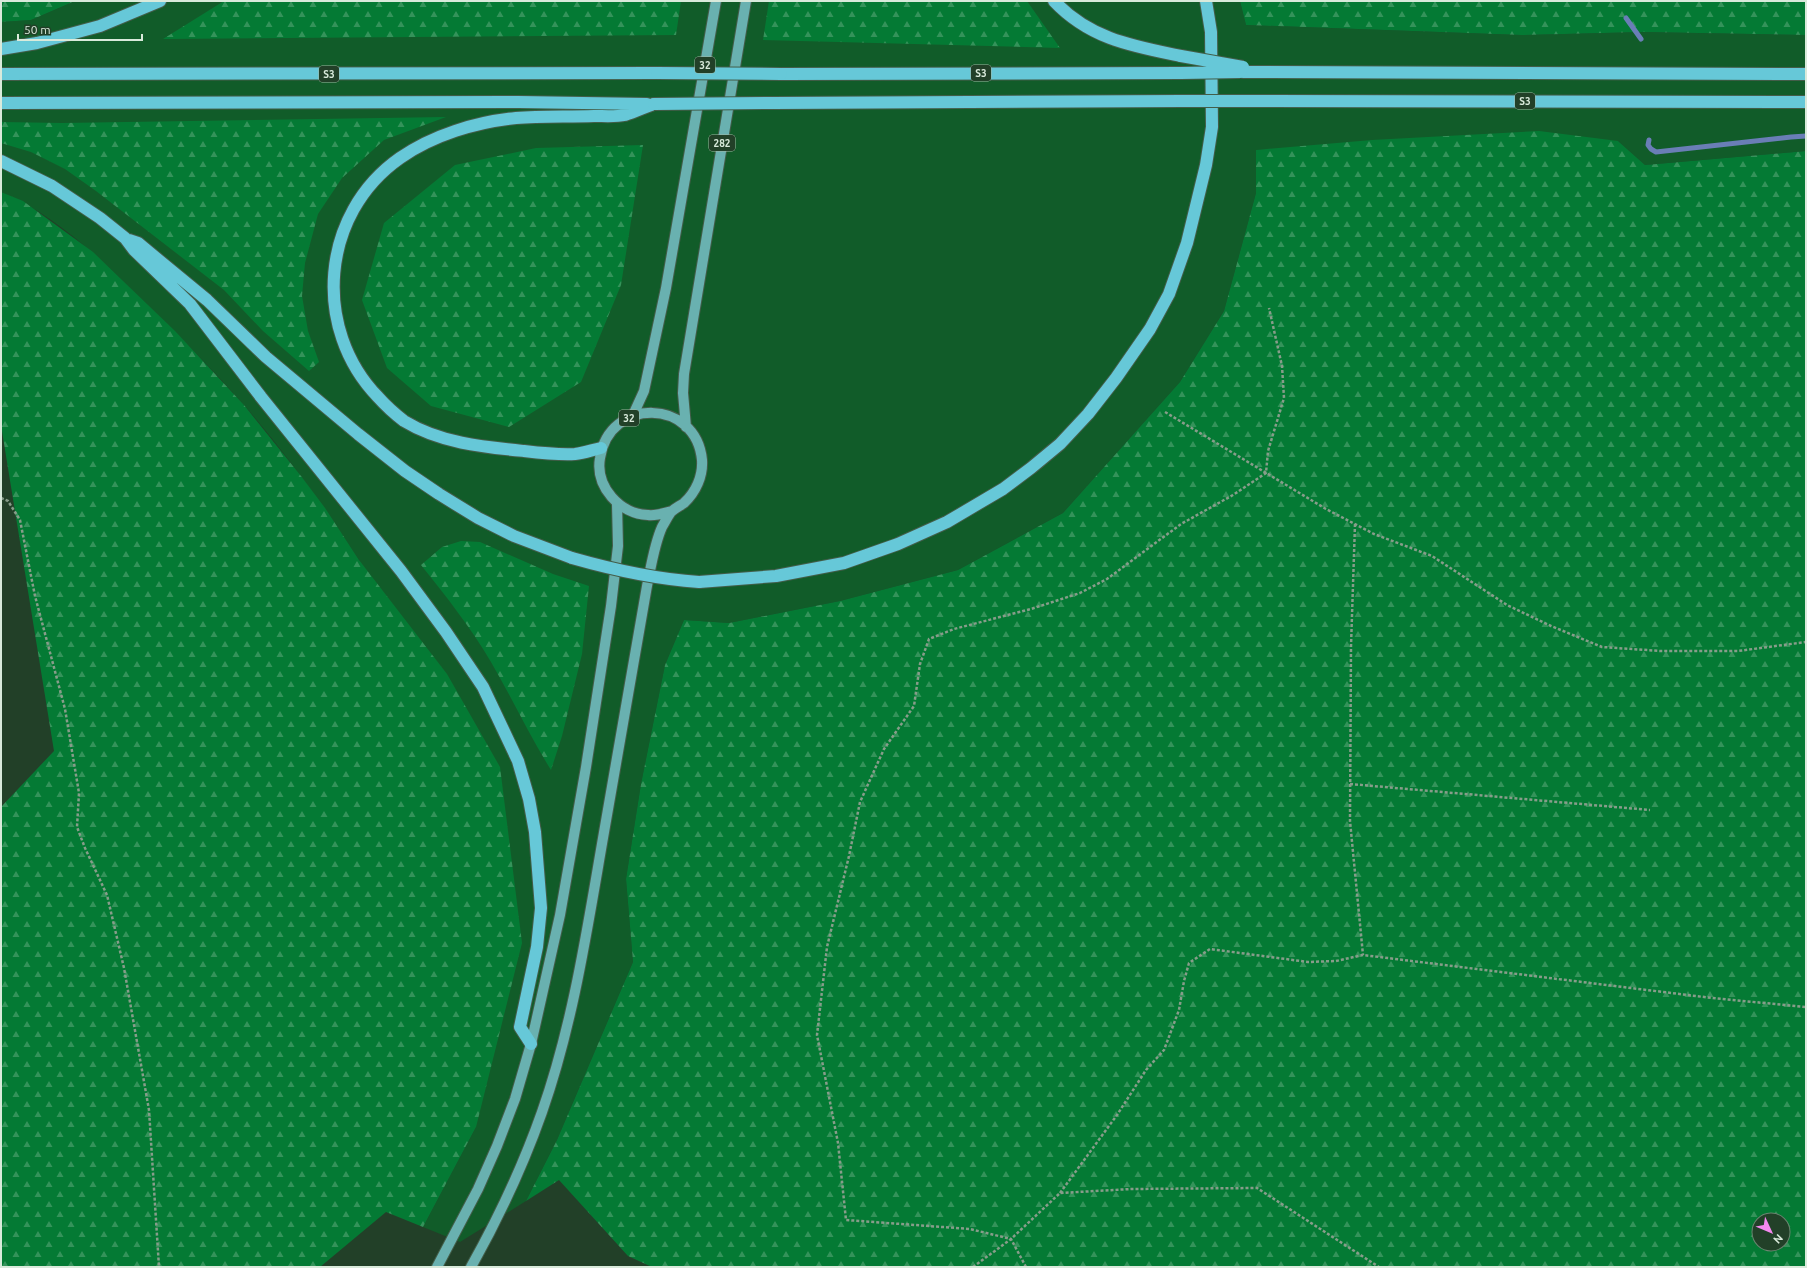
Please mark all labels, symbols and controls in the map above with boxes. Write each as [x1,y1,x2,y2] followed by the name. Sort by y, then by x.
[18,16,142,42] scale bar
[24,23,51,36] text: 50 m
[695,57,715,73] road number: 32
[971,65,991,81] road number: S3
[319,66,339,82] road number: S3
[1515,93,1535,109] road number: S3
[709,135,735,151] road number: 282
[619,410,639,426] road number: 32
[1751,1212,1791,1252] north arrow
[1771,1232,1785,1246] text: N

